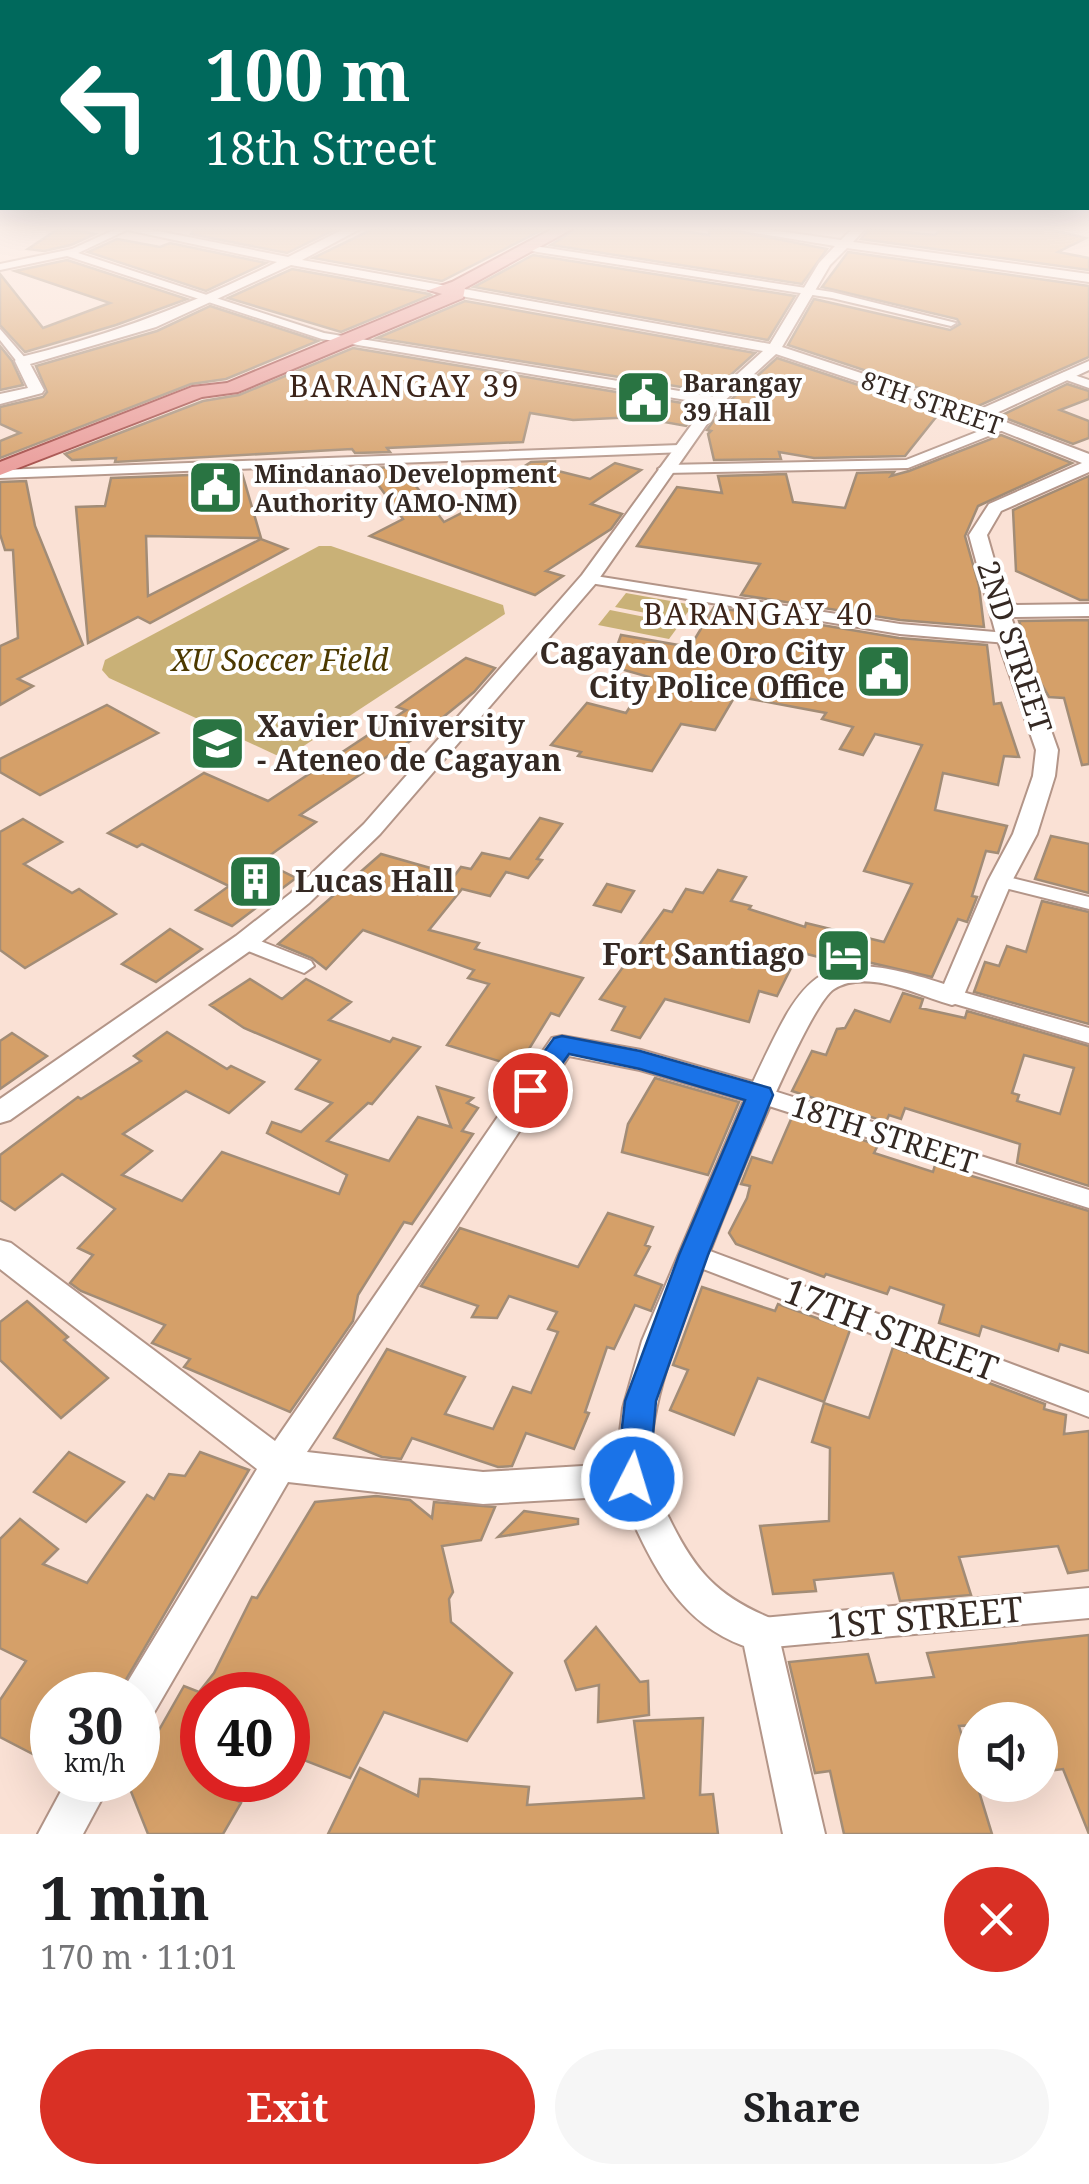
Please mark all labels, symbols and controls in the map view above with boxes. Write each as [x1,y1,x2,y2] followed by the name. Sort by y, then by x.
[205,26,411,122] text: 100 m
[40,40,170,170] icon: left
[205,117,437,178] text: 18th Street
[857,362,1007,442] street label: 8TH STREET
[289,365,521,406] district label: BARANGAY 39
[683,365,803,428] place label: Barangay 39 Hall
[614,367,674,427] public building icon: Barangay 39 Hall
[254,456,557,519] place label: Mindanao Development Authority (AMO-NM)
[185,458,245,518] public building icon: Mindanao Development Authority (AMO-NM)
[968,555,1063,738] street label: 2ND STREET
[643,593,875,634] district label: BARANGAY 40
[539,632,846,707] place label: Cagayan de Oro City City Police Office
[170,639,389,680] park label: XU Soccer Field
[854,641,914,701] public building icon: Cagayan de Oro City City Police Office
[257,705,561,780] place label: Xavier University - Ateneo de Cagayan
[188,714,248,774] school or university icon: Xavier University - Ateneo de Cagayan
[226,852,286,912] building icon: Lucas Hall
[295,860,455,901] place label: Lucas Hall
[814,925,874,985] hotel icon: Fort Santiago
[602,933,805,974] place label: Fort Santiago
[488,1048,573,1133] pin
[503,1063,558,1118] icon: arrive
[786,1084,983,1183] street label: 18TH STREET
[778,1266,1005,1391] street label: 17TH STREET
[580,1427,684,1531] position arrow
[825,1585,1025,1648] street label: 1ST STREET
[180,1672,310,1802] speed limit sign: 40
[67,1691,123,1759] text: 30
[958,1702,1058,1802] map controls
[958,1702,1058,1802] button: sound
[64,1745,126,1779] text: km/h
[40,1856,210,1938] text: 1 min
[944,1867,1049,1972] button: close
[40,1935,238,1978] text: 170 m · 11:01
[40,2049,535,2164] button: Exit
[555,2049,1049,2164] button: Share

